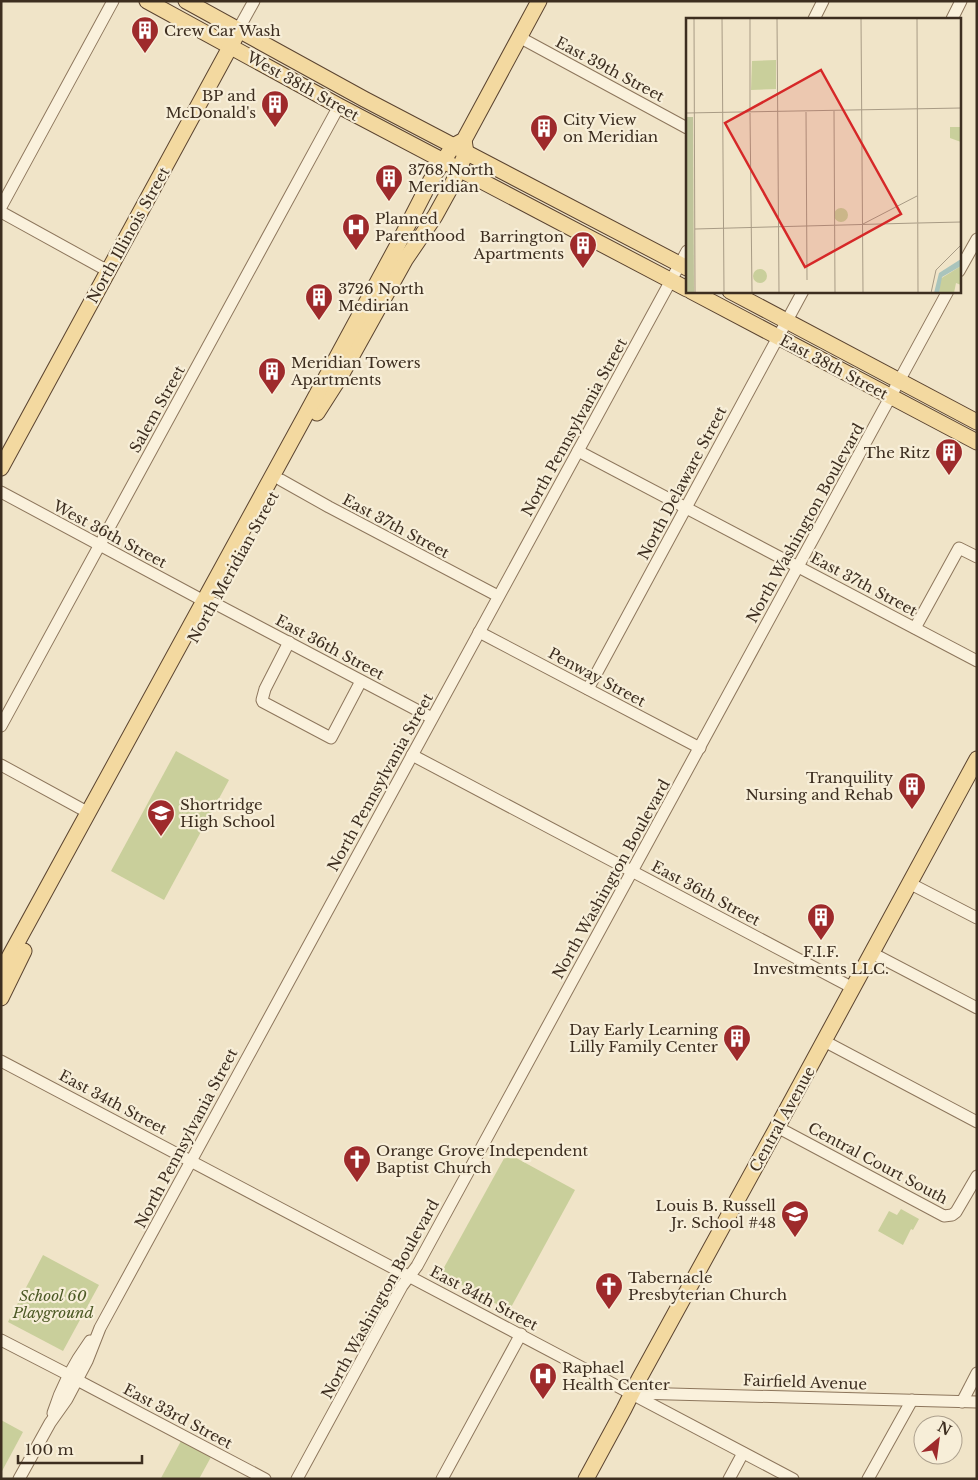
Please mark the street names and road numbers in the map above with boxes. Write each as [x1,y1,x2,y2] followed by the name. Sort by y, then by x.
[552,32,668,106] street label: East 39th Street
[243,47,363,125] street label: West 38th Street
[83,163,174,306] street label: North Illinois Street
[777,331,892,404] street label: East 38th Street
[517,334,631,519] street label: North Pennsylvania Street
[125,362,189,456] street label: Salem Street
[633,403,731,563] street label: North Delaware Street
[742,420,868,626] street label: North Washington Boulevard
[183,488,283,646] street label: North Meridian Street
[339,490,453,562] street label: East 37th Street
[49,496,170,572] street label: West 36th Street
[807,548,921,620] street label: East 37th Street
[272,610,388,684] street label: East 36th Street
[545,643,649,711] street label: Penway Street
[323,689,437,874] street label: North Pennsylvania Street
[548,776,674,982] street label: North Washington Boulevard
[648,856,764,930] street label: East 36th Street
[131,1045,242,1231] street label: North Pennsylvania Street
[745,1063,819,1175] street label: Central Avenue
[56,1066,170,1139] street label: East 34th Street
[805,1118,951,1208] street label: Central Court South
[317,1196,443,1402] street label: North Washington Boulevard
[427,1262,541,1335] street label: East 34th Street
[743,1370,867,1394] street label: Fairfield Avenue
[120,1379,236,1453] street label: East 33rd Street

